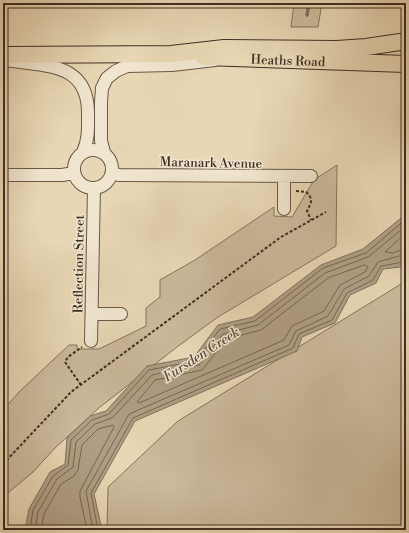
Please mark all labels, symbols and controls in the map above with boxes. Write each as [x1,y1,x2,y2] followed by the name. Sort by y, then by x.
[250,52,326,70] street label: Heaths Road
[160,154,263,172] street label: Maranark Avenue
[70,214,88,313] street label: Reflection Street
[160,323,243,386] water label: Fursden Creek

